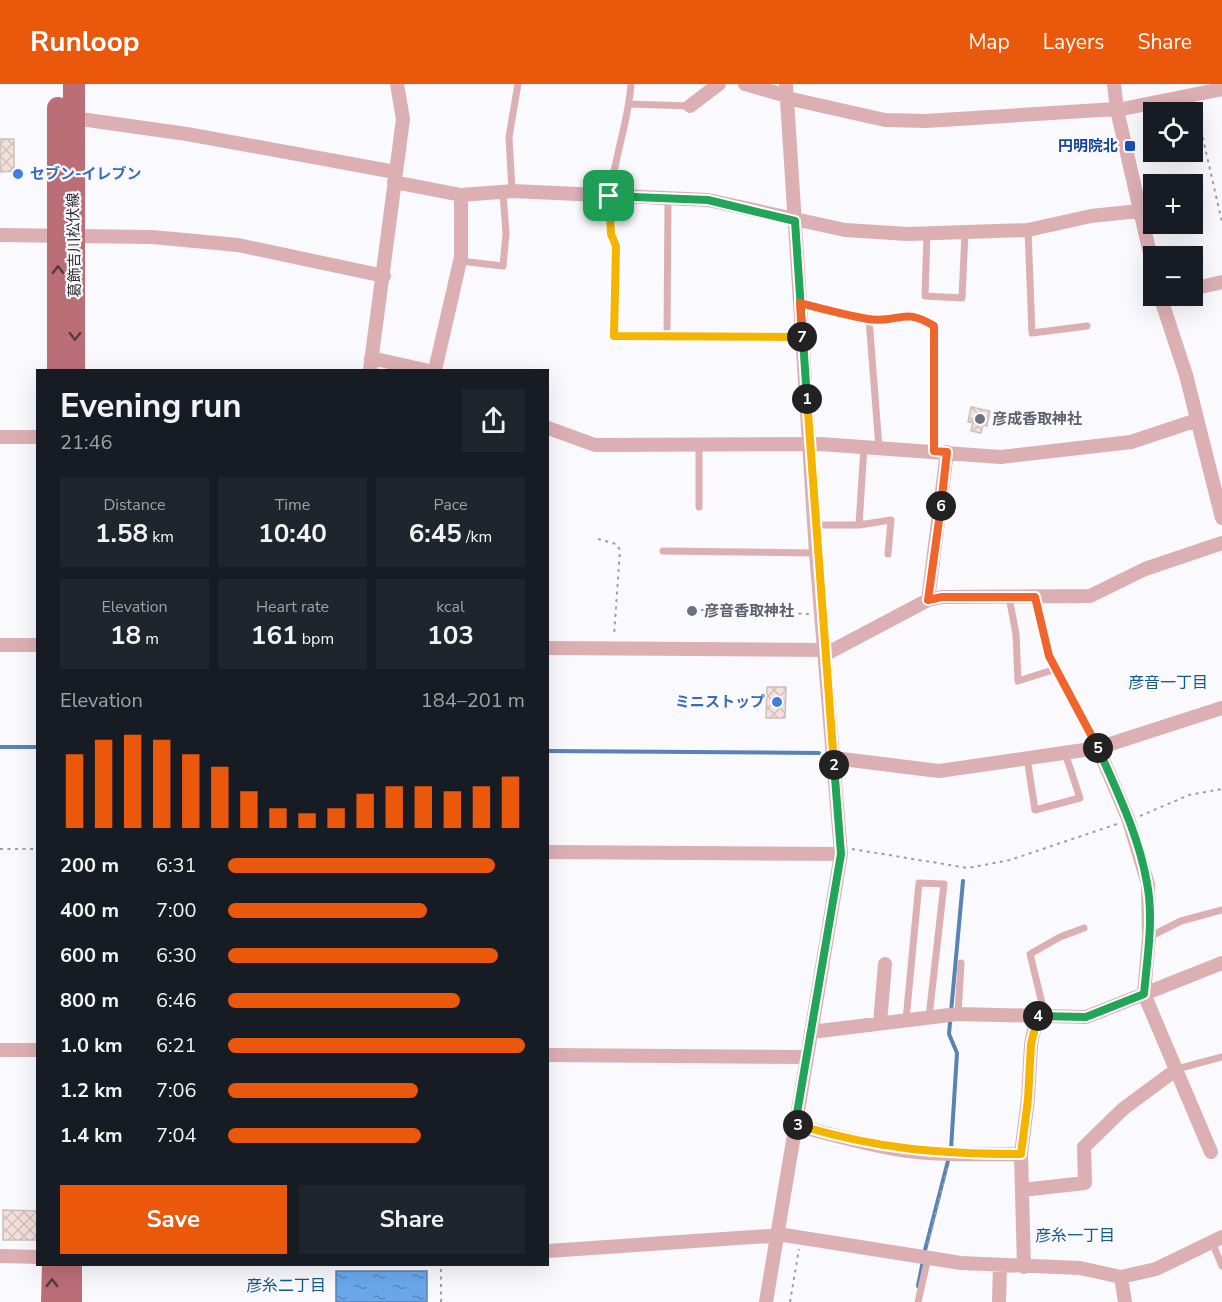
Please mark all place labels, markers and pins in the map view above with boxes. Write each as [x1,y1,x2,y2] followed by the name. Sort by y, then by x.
[1058,136,1118,156] place label: 円明院北
[1123,139,1137,153] marker: 円明院北
[30,164,142,184] place label: セブン-イレブン
[11,167,25,181] marker: セブン-イレブン
[583,170,634,221] pin
[787,322,817,352] pin: 7
[792,384,822,414] pin: 1
[992,409,1082,429] place label: 彦成香取神社
[973,412,987,426] marker: 彦成香取神社
[926,491,956,521] pin: 6
[704,601,794,621] place label: 彦音香取神社
[685,604,699,618] marker: 彦音香取神社
[675,692,765,712] place label: ミニストップ
[770,695,784,709] marker: ミニストップ
[1083,733,1113,763] pin: 5
[819,750,849,780] pin: 2
[1023,1001,1053,1031] pin: 4
[783,1110,813,1140] pin: 3

